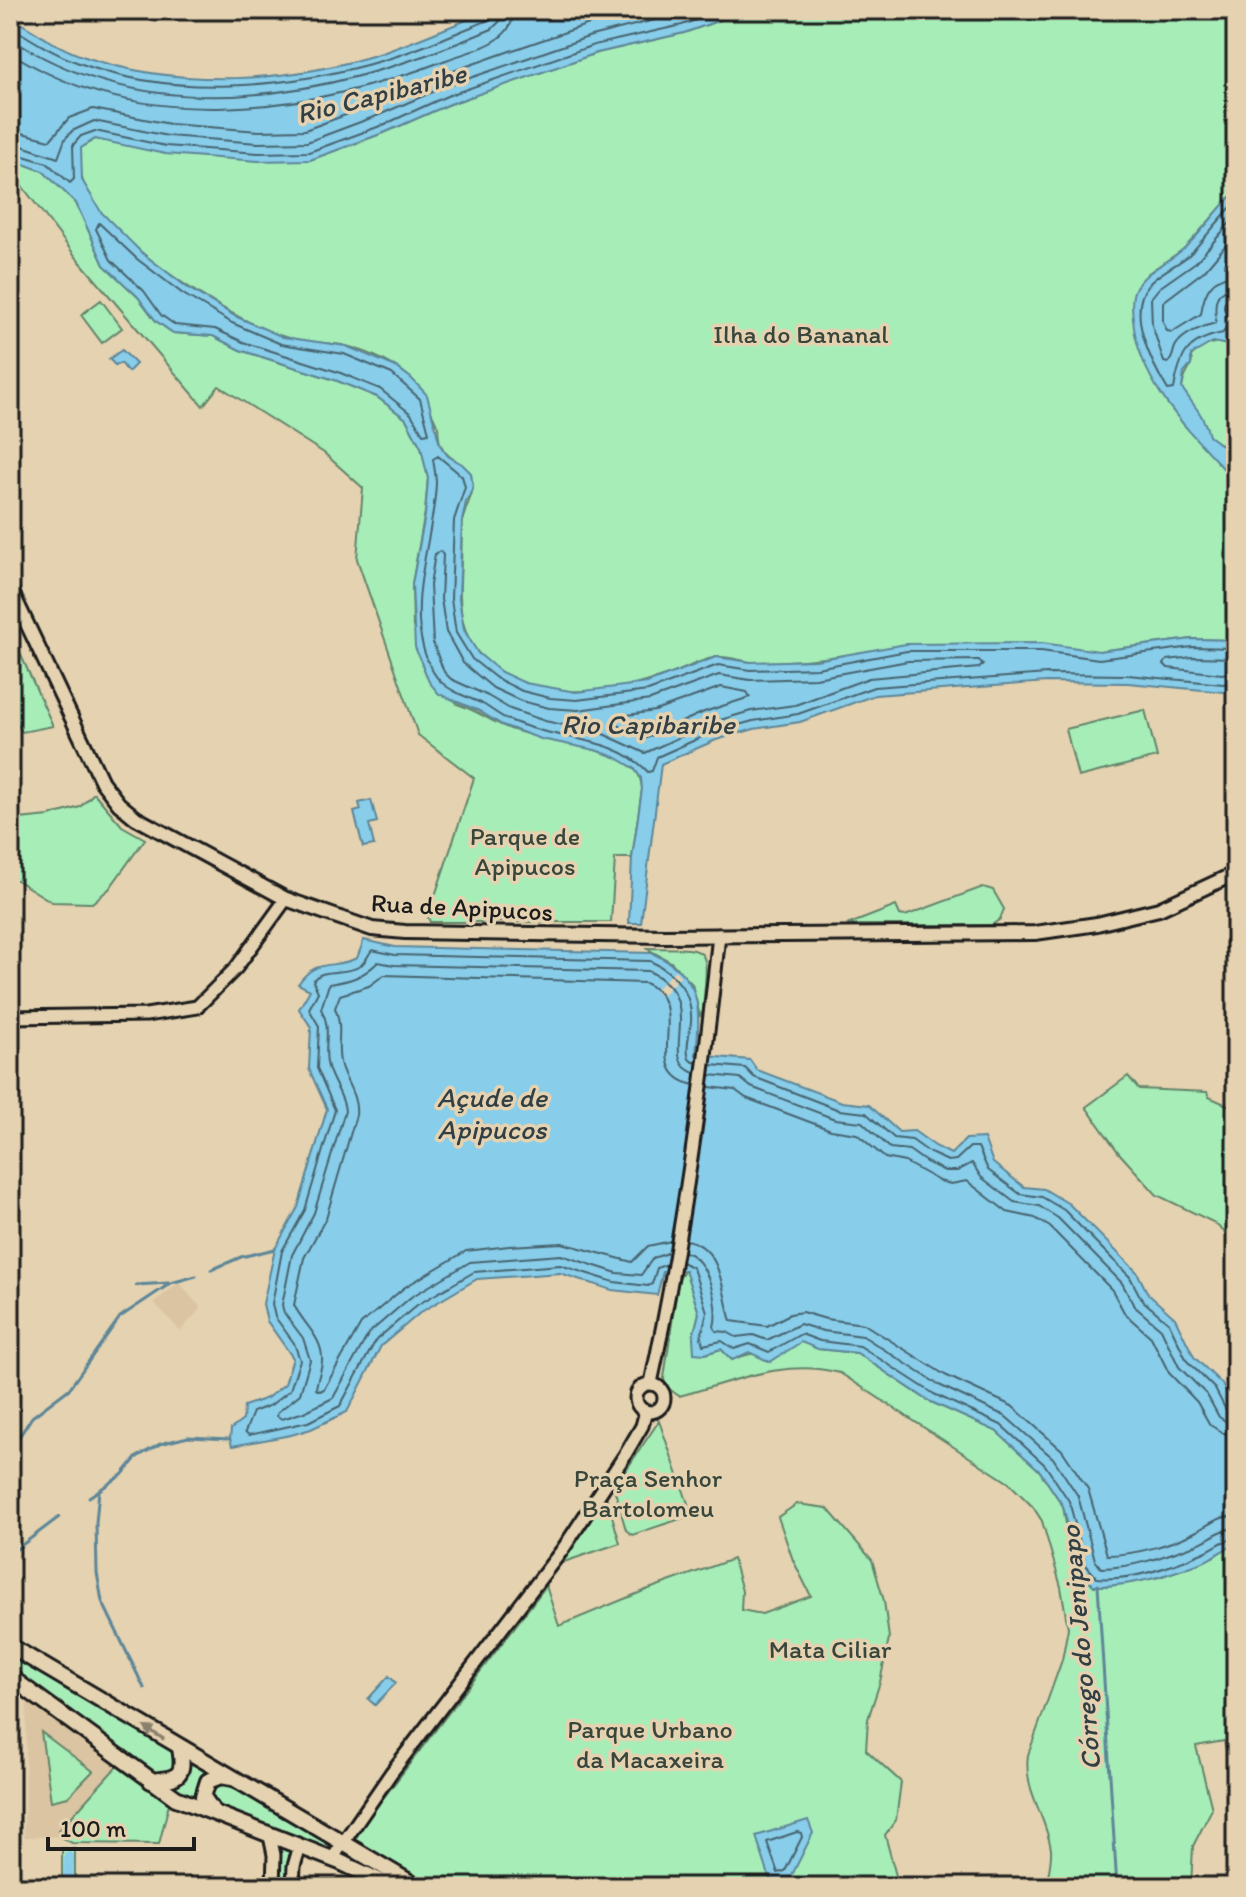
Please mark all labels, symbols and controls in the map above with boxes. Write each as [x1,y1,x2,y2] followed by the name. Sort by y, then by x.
[293,55,471,130] water label: Rio Capibaribe
[713,318,889,350] park label: Ilha do Bananal
[561,707,736,741] water label: Rio Capibaribe
[470,820,580,882] park label: Parque de Apipucos
[370,886,554,928] street label: Rua de Apipucos
[437,1080,549,1146] water label: Açude de Apipucos
[574,1462,723,1524] park label: Praça Senhor Bartolomeu
[1052,1523,1108,1772] water label: Córrego do Jenipapo
[769,1633,892,1665] park label: Mata Ciliar
[567,1713,733,1775] park label: Parque Urbano da Macaxeira
[143,1726,165,1740] one-way arrow
[48,1801,194,1851] scale bar
[60,1814,126,1843] text: 100 m

